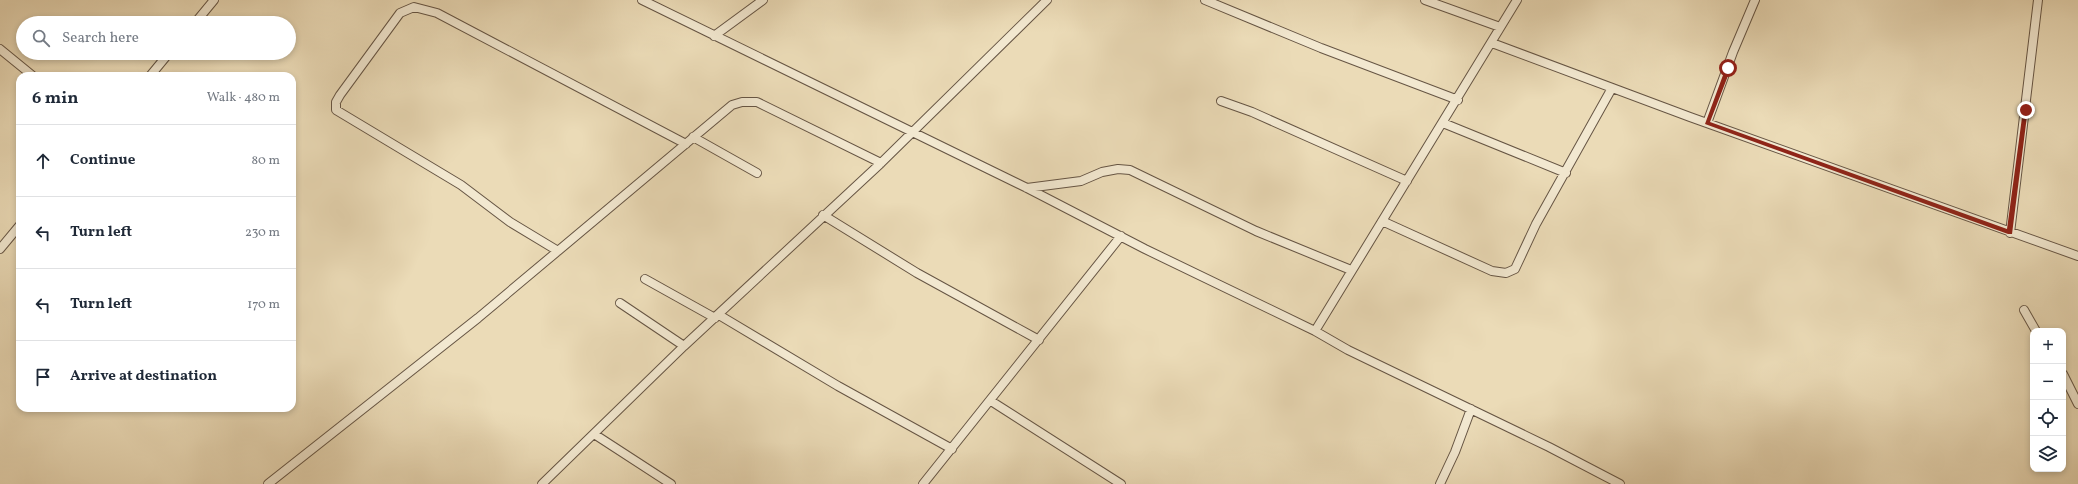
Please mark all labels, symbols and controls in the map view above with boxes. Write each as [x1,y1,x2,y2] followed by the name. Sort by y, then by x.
[16,16,296,60] search box
[30,27,52,49] icon: search
[62,28,139,49] text: Search here
[1719,59,1737,77] route start
[32,87,78,110] text: 6 min
[207,89,280,107] text: Walk · 480 m
[2017,101,2035,119] route end
[32,150,54,172] icon: ahead
[70,150,135,171] text: Continue
[251,152,280,170] text: 80 m
[32,222,54,244] icon: left
[70,222,132,243] text: Turn left
[245,224,280,242] text: 230 m
[32,294,54,316] icon: left
[70,294,132,315] text: Turn left
[247,296,280,314] text: 170 m
[2030,328,2066,472] map controls
[2030,328,2066,364] button: +
[2030,364,2066,400] button: −
[32,366,54,388] icon: arrive
[70,366,217,387] text: Arrive at destination
[2030,400,2066,436] button: locate
[2030,436,2066,472] button: layers

